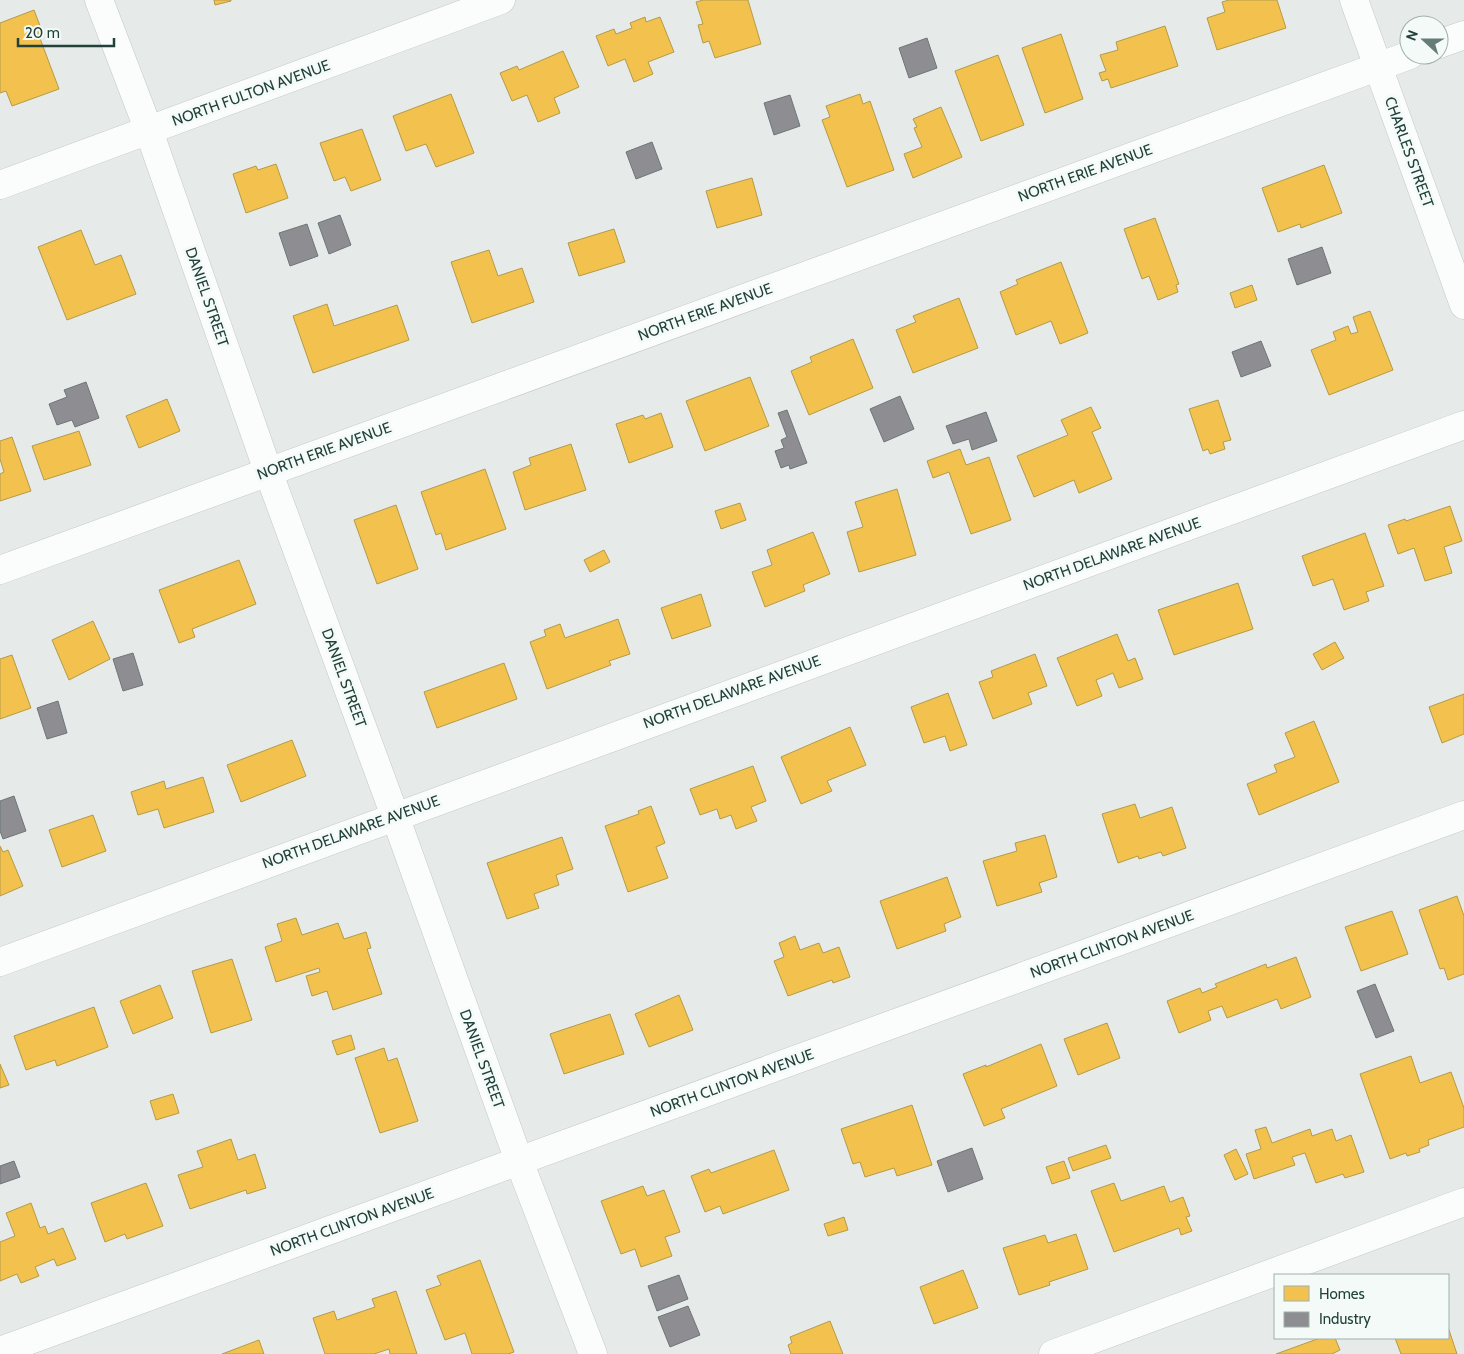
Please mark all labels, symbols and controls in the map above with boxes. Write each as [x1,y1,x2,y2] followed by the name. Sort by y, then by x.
[18,15,114,47] scale bar
[1399,15,1449,65] north arrow
[25,24,60,42] text: 20 m
[1402,27,1422,43] text: N
[169,56,333,130] street label: NORTH FULTON AVENUE
[1381,94,1437,210] street label: CHARLES STREET
[1015,140,1155,206] street label: NORTH ERIE AVENUE
[182,245,232,349] street label: DANIEL STREET
[635,279,775,345] street label: NORTH ERIE AVENUE
[254,418,394,484] street label: NORTH ERIE AVENUE
[1021,513,1203,595] street label: NORTH DELAWARE AVENUE
[318,626,370,730] street label: DANIEL STREET
[641,651,823,733] street label: NORTH DELAWARE AVENUE
[260,791,442,873] street label: NORTH DELAWARE AVENUE
[1028,906,1196,982] street label: NORTH CLINTON AVENUE
[456,1007,508,1111] street label: DANIEL STREET
[648,1045,816,1121] street label: NORTH CLINTON AVENUE
[268,1184,436,1260] street label: NORTH CLINTON AVENUE
[1274,1274,1449,1339] legend
[1319,1285,1365,1303] text: Homes
[1319,1310,1371,1328] text: Industry

